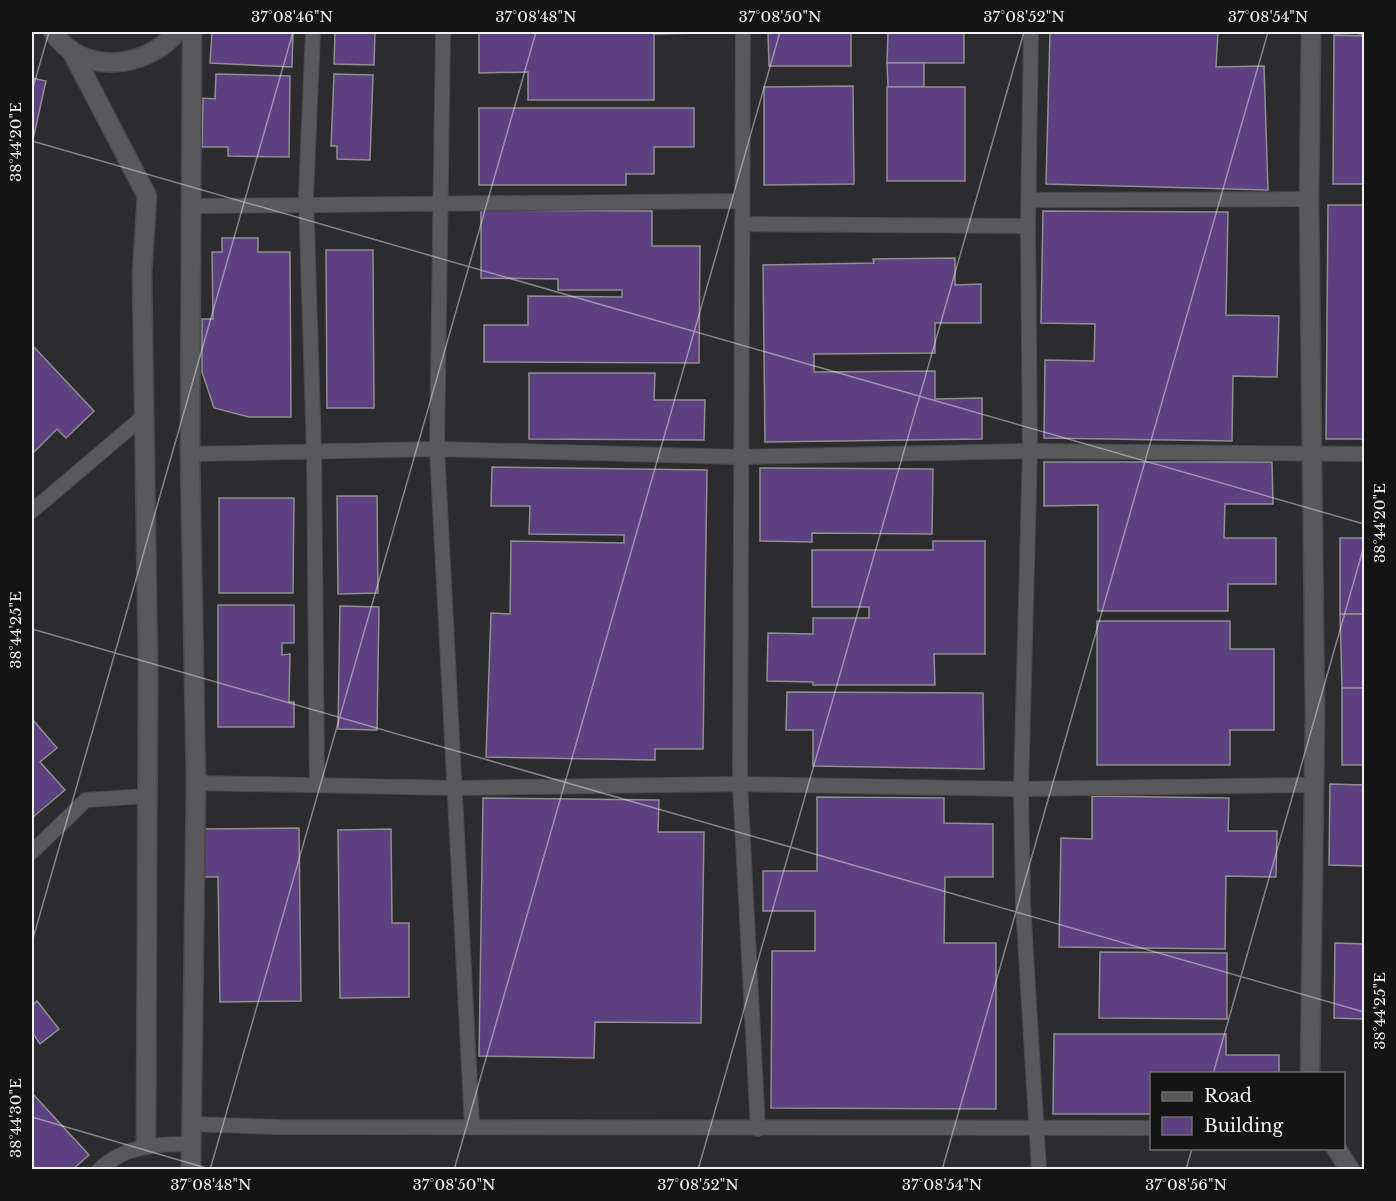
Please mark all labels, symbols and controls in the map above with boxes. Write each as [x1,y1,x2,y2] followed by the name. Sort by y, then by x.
[251,7,333,26] text: 37°08'46"N
[495,7,577,26] text: 37°08'48"N
[739,7,821,26] text: 37°08'50"N
[983,7,1065,26] text: 37°08'52"N
[1228,7,1308,26] text: 37°08'54"N
[6,102,25,182] text: 38°44'20"E
[1370,483,1389,563] text: 38°44'20"E
[6,591,25,669] text: 38°44'25"E
[1370,972,1389,1050] text: 38°44'25"E
[1150,1072,1345,1150] legend
[6,1078,25,1158] text: 38°44'30"E
[1204,1085,1252,1107] text: Road
[1204,1115,1283,1137] text: Building
[170,1175,252,1194] text: 37°08'48"N
[413,1175,495,1194] text: 37°08'50"N
[657,1175,739,1194] text: 37°08'52"N
[902,1175,982,1194] text: 37°08'54"N
[1145,1175,1227,1194] text: 37°08'56"N

